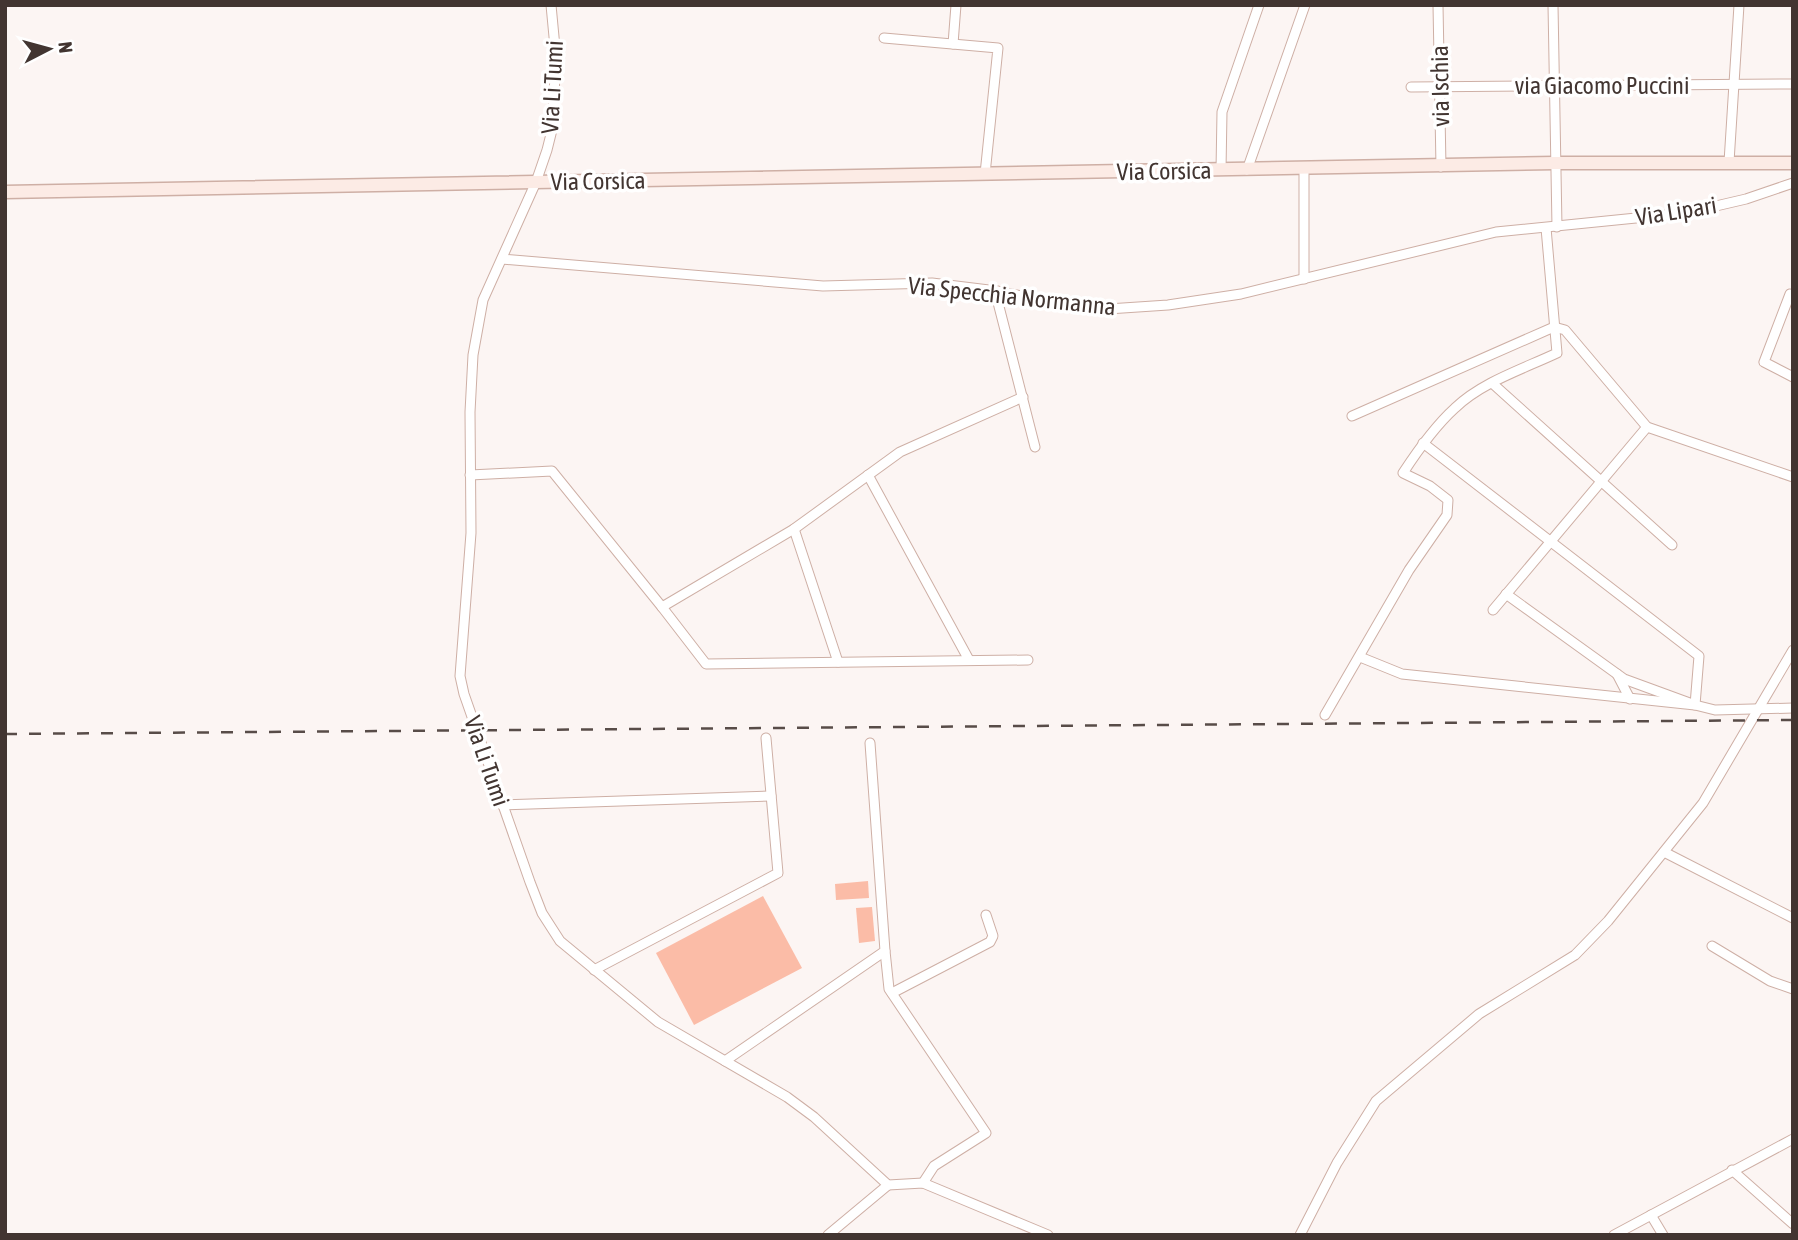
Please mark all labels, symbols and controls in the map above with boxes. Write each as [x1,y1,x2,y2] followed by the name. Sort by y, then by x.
[14,14,84,84] north arrow
[54,40,77,54] text: N
[536,40,568,134] street label: Via Li Tumi
[1426,45,1454,127] street label: via Ischia
[1514,72,1690,99] street label: via Giacomo Puccini
[1116,157,1212,185] street label: Via Corsica
[550,167,646,195] street label: Via Corsica
[1634,191,1718,231] street label: Via Lipari
[907,272,1117,320] street label: Via Specchia Normanna
[459,712,515,810] street label: Via Li Tumi

